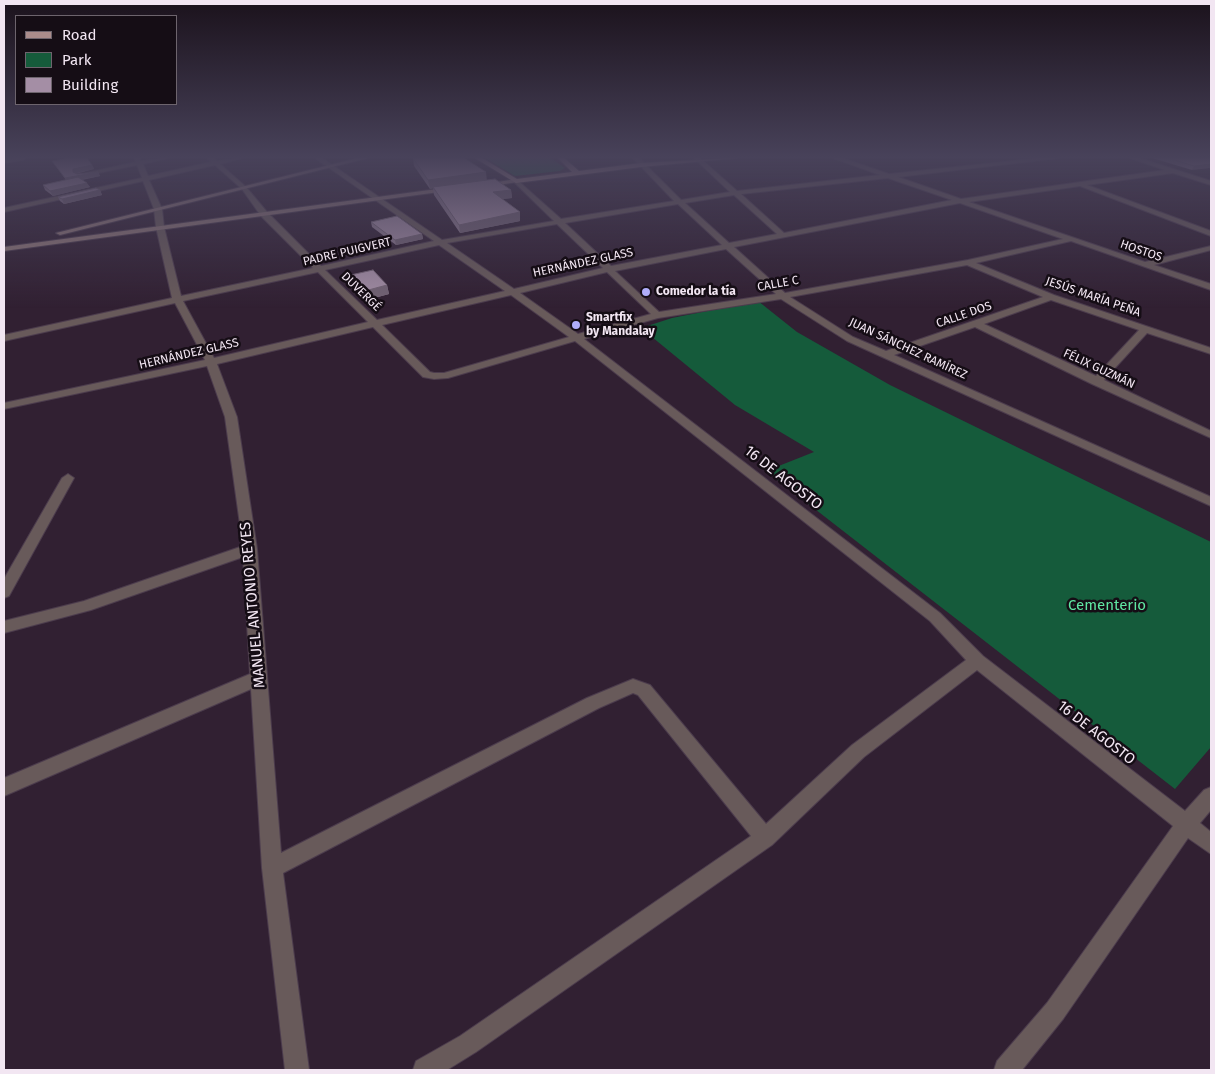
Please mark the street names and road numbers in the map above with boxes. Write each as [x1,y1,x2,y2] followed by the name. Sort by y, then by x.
[302,235,392,269] street label: PADRE PUIGVERT
[1118,237,1164,265] street label: HOSTOS
[532,245,634,281] street label: HERNÁNDEZ GLASS
[338,269,384,315] street label: DUVERGÉ
[756,273,800,295] street label: CALLE C
[1044,274,1142,320] street label: JESÚS MARÍA PEÑA
[934,299,994,331] street label: CALLE DOS
[847,315,969,383] street label: JUAN SÁNCHEZ RAMÍREZ
[138,336,240,372] street label: HERNÁNDEZ GLASS
[1061,346,1137,392] street label: FÉLIX GUZMÁN
[740,442,826,514] street label: 16 DE AGOSTO
[237,521,269,689] street label: MANUEL ANTONIO REYES
[1053,697,1139,769] street label: 16 DE AGOSTO

